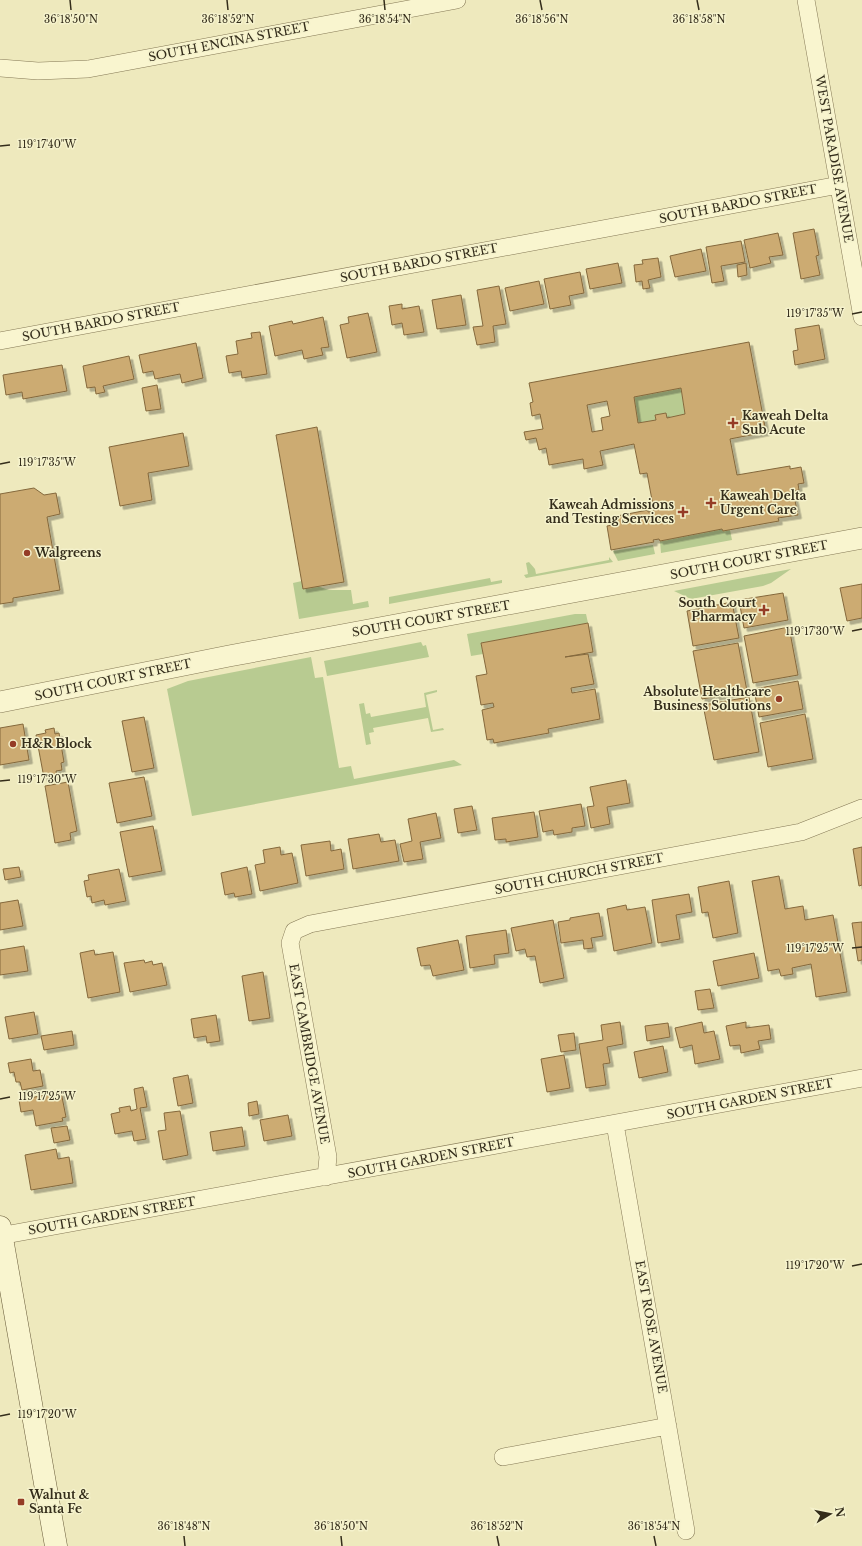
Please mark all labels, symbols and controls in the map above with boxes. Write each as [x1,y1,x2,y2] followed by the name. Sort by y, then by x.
[44,13,98,26] text: 36°18'50"N
[201,13,255,26] text: 36°18'52"N
[359,13,411,26] text: 36°18'54"N
[515,13,569,26] text: 36°18'56"N
[673,13,725,26] text: 36°18'58"N
[147,18,311,65] street label: SOUTH ENCINA STREET
[812,73,857,244] street label: WEST PARADISE AVENUE
[18,138,76,151] text: 119°17'40"W
[658,181,818,226] street label: SOUTH BARDO STREET
[339,240,499,285] street label: SOUTH BARDO STREET
[21,299,181,344] street label: SOUTH BARDO STREET
[786,307,844,320] text: 119°17'35"W
[742,408,829,437] place label: Kaweah Delta Sub Acute
[727,417,739,429] marker: Kaweah Delta Sub Acute
[18,456,76,469] text: 119°17'35"W
[720,488,807,517] place label: Kaweah Delta Urgent Care
[545,497,674,526] place label: Kaweah Admissions and Testing Services
[705,497,717,509] marker: Kaweah Delta Urgent Care
[677,506,689,518] marker: Kaweah Admissions and Testing Services
[669,537,829,582] street label: SOUTH COURT STREET
[34,545,102,560] place label: Walgreens
[22,548,32,558] marker: Walgreens
[678,595,756,624] place label: South Court Pharmacy
[351,597,512,640] street label: SOUTH COURT STREET
[759,605,769,615] marker: South Court Pharmacy
[785,625,845,638] text: 119°17'30"W
[33,655,193,704] street label: SOUTH COURT STREET
[642,684,771,713] place label: Absolute Healthcare Business Solutions
[774,694,784,704] marker: Absolute Healthcare Business Solutions
[21,736,93,751] place label: H&R Block
[8,739,18,749] marker: H&R Block
[17,773,77,786] text: 119°17'30"W
[493,850,665,897] street label: SOUTH CHURCH STREET
[786,942,844,955] text: 119°17'25"W
[286,963,333,1146] street label: EAST CAMBRIDGE AVENUE
[665,1075,835,1122] street label: SOUTH GARDEN STREET
[18,1090,76,1103] text: 119°17'25"W
[346,1134,516,1181] street label: SOUTH GARDEN STREET
[27,1193,197,1238] street label: SOUTH GARDEN STREET
[632,1259,671,1395] street label: EAST ROSE AVENUE
[785,1259,845,1272] text: 119°17'20"W
[17,1408,77,1421] text: 119°17'20"W
[28,1487,90,1516] place label: Walnut & Santa Fe
[810,1494,850,1534] north arrow
[16,1497,26,1507] marker: Walnut & Santa Fe
[832,1506,848,1519] text: N
[158,1520,210,1533] text: 36°18'48"N
[314,1520,368,1533] text: 36°18'50"N
[470,1520,524,1533] text: 36°18'52"N
[628,1520,680,1533] text: 36°18'54"N

